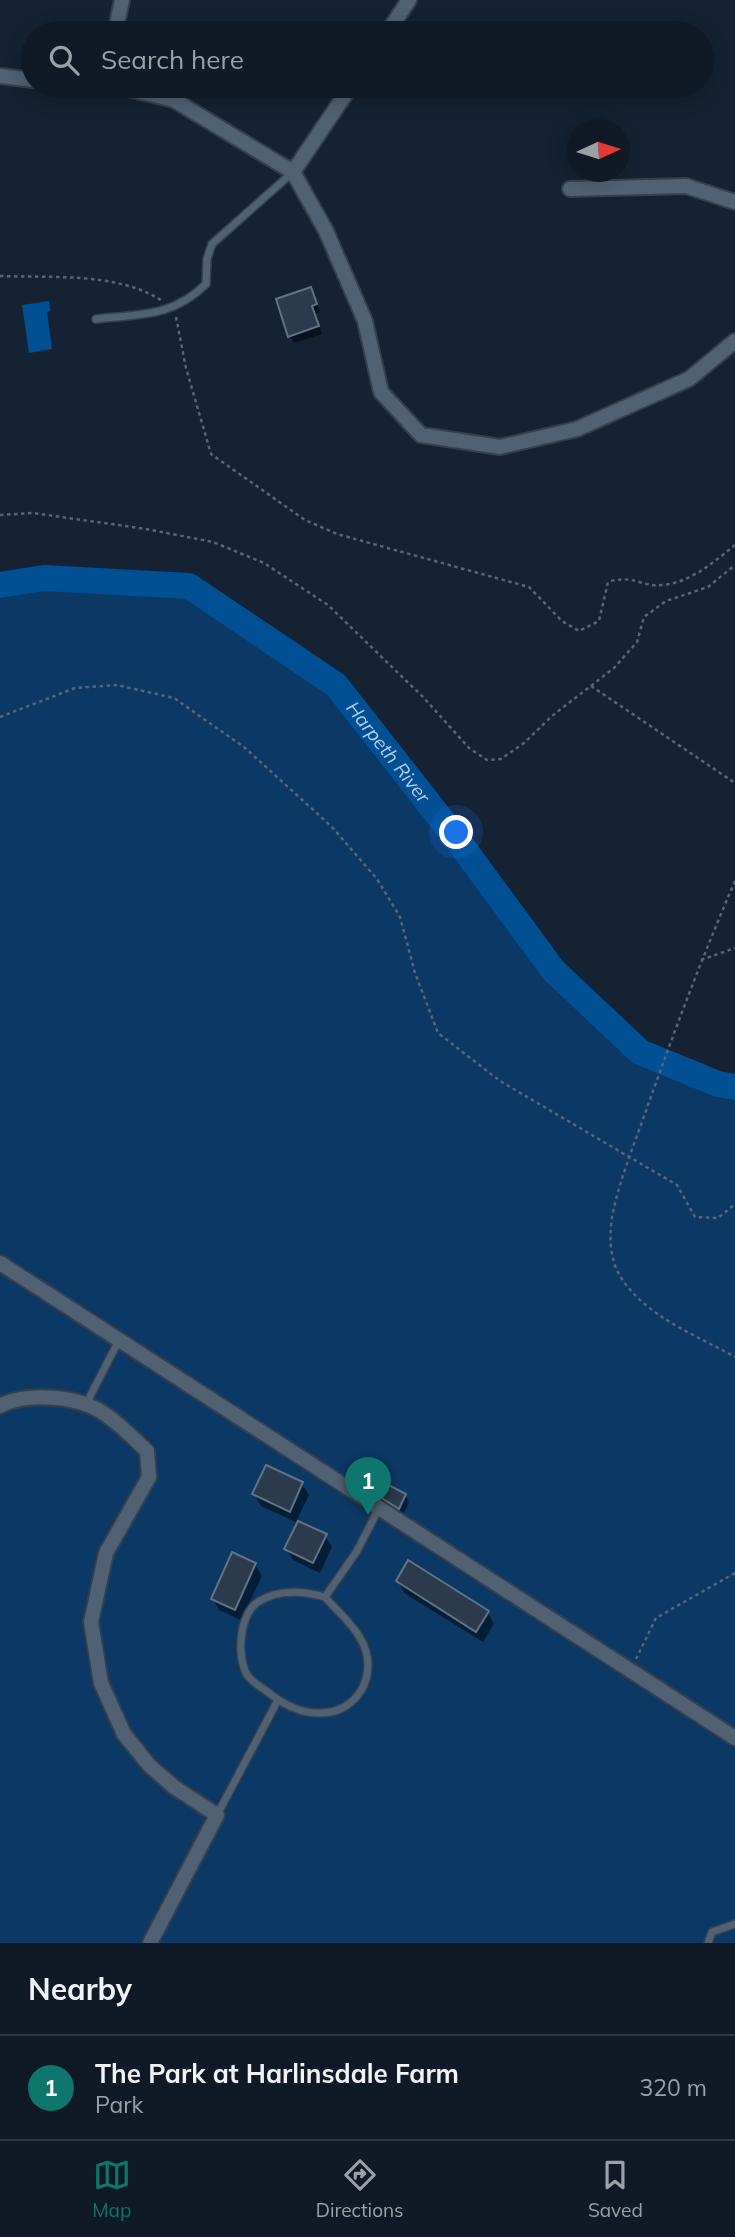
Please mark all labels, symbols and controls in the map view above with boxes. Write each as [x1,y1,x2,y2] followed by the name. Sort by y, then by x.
[21,21,714,98] search box
[45,41,83,79] icon: search
[101,43,244,76] text: Search here
[567,119,630,182] north arrow
[341,696,436,808] water label: Harpeth River
[439,815,473,849] your location
[345,1457,391,1515] pin: 1
[28,1970,132,2008] text: Nearby
[95,2057,459,2090] text: The Park at Harlinsdale Farm
[44,2073,58,2102] text: 1
[639,2073,707,2102] text: 320 m
[95,2090,143,2119] text: Park
[92,2156,131,2222] tab: Map
[316,2156,404,2222] tab: Directions
[588,2156,643,2222] tab: Saved

